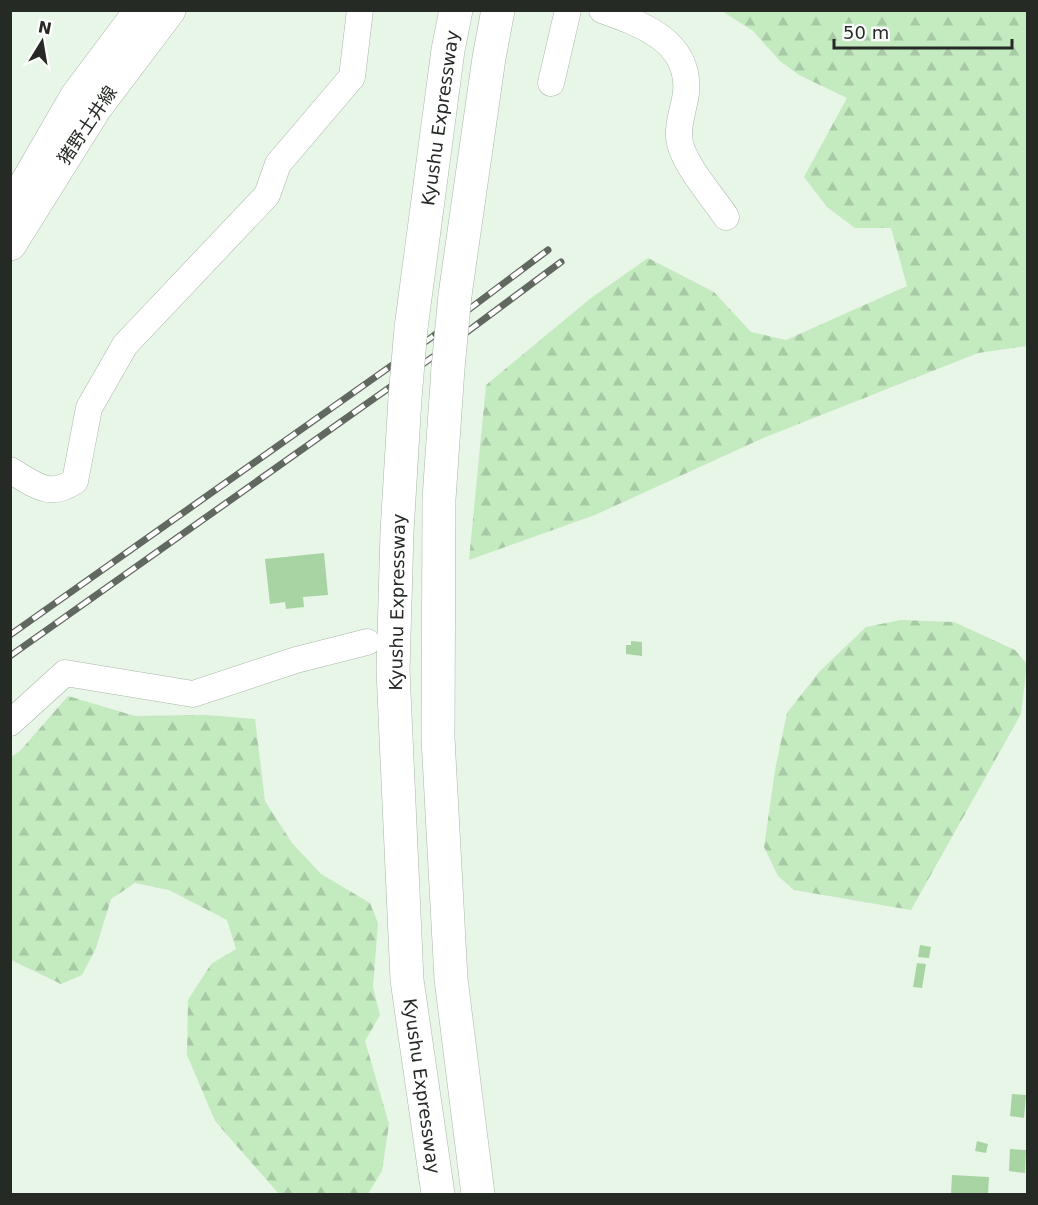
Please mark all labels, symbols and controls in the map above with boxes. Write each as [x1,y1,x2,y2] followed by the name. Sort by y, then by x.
[12,12,72,72] north arrow
[834,12,1012,50] scale bar
[36,17,53,38] text: N
[843,22,889,43] text: 50 m
[417,28,463,207] street label: Kyushu Expressway
[53,82,121,168] street label: 猪野土井線
[385,513,409,691] street label: Kyushu Expressway
[399,997,445,1176] street label: Kyushu Expressway

